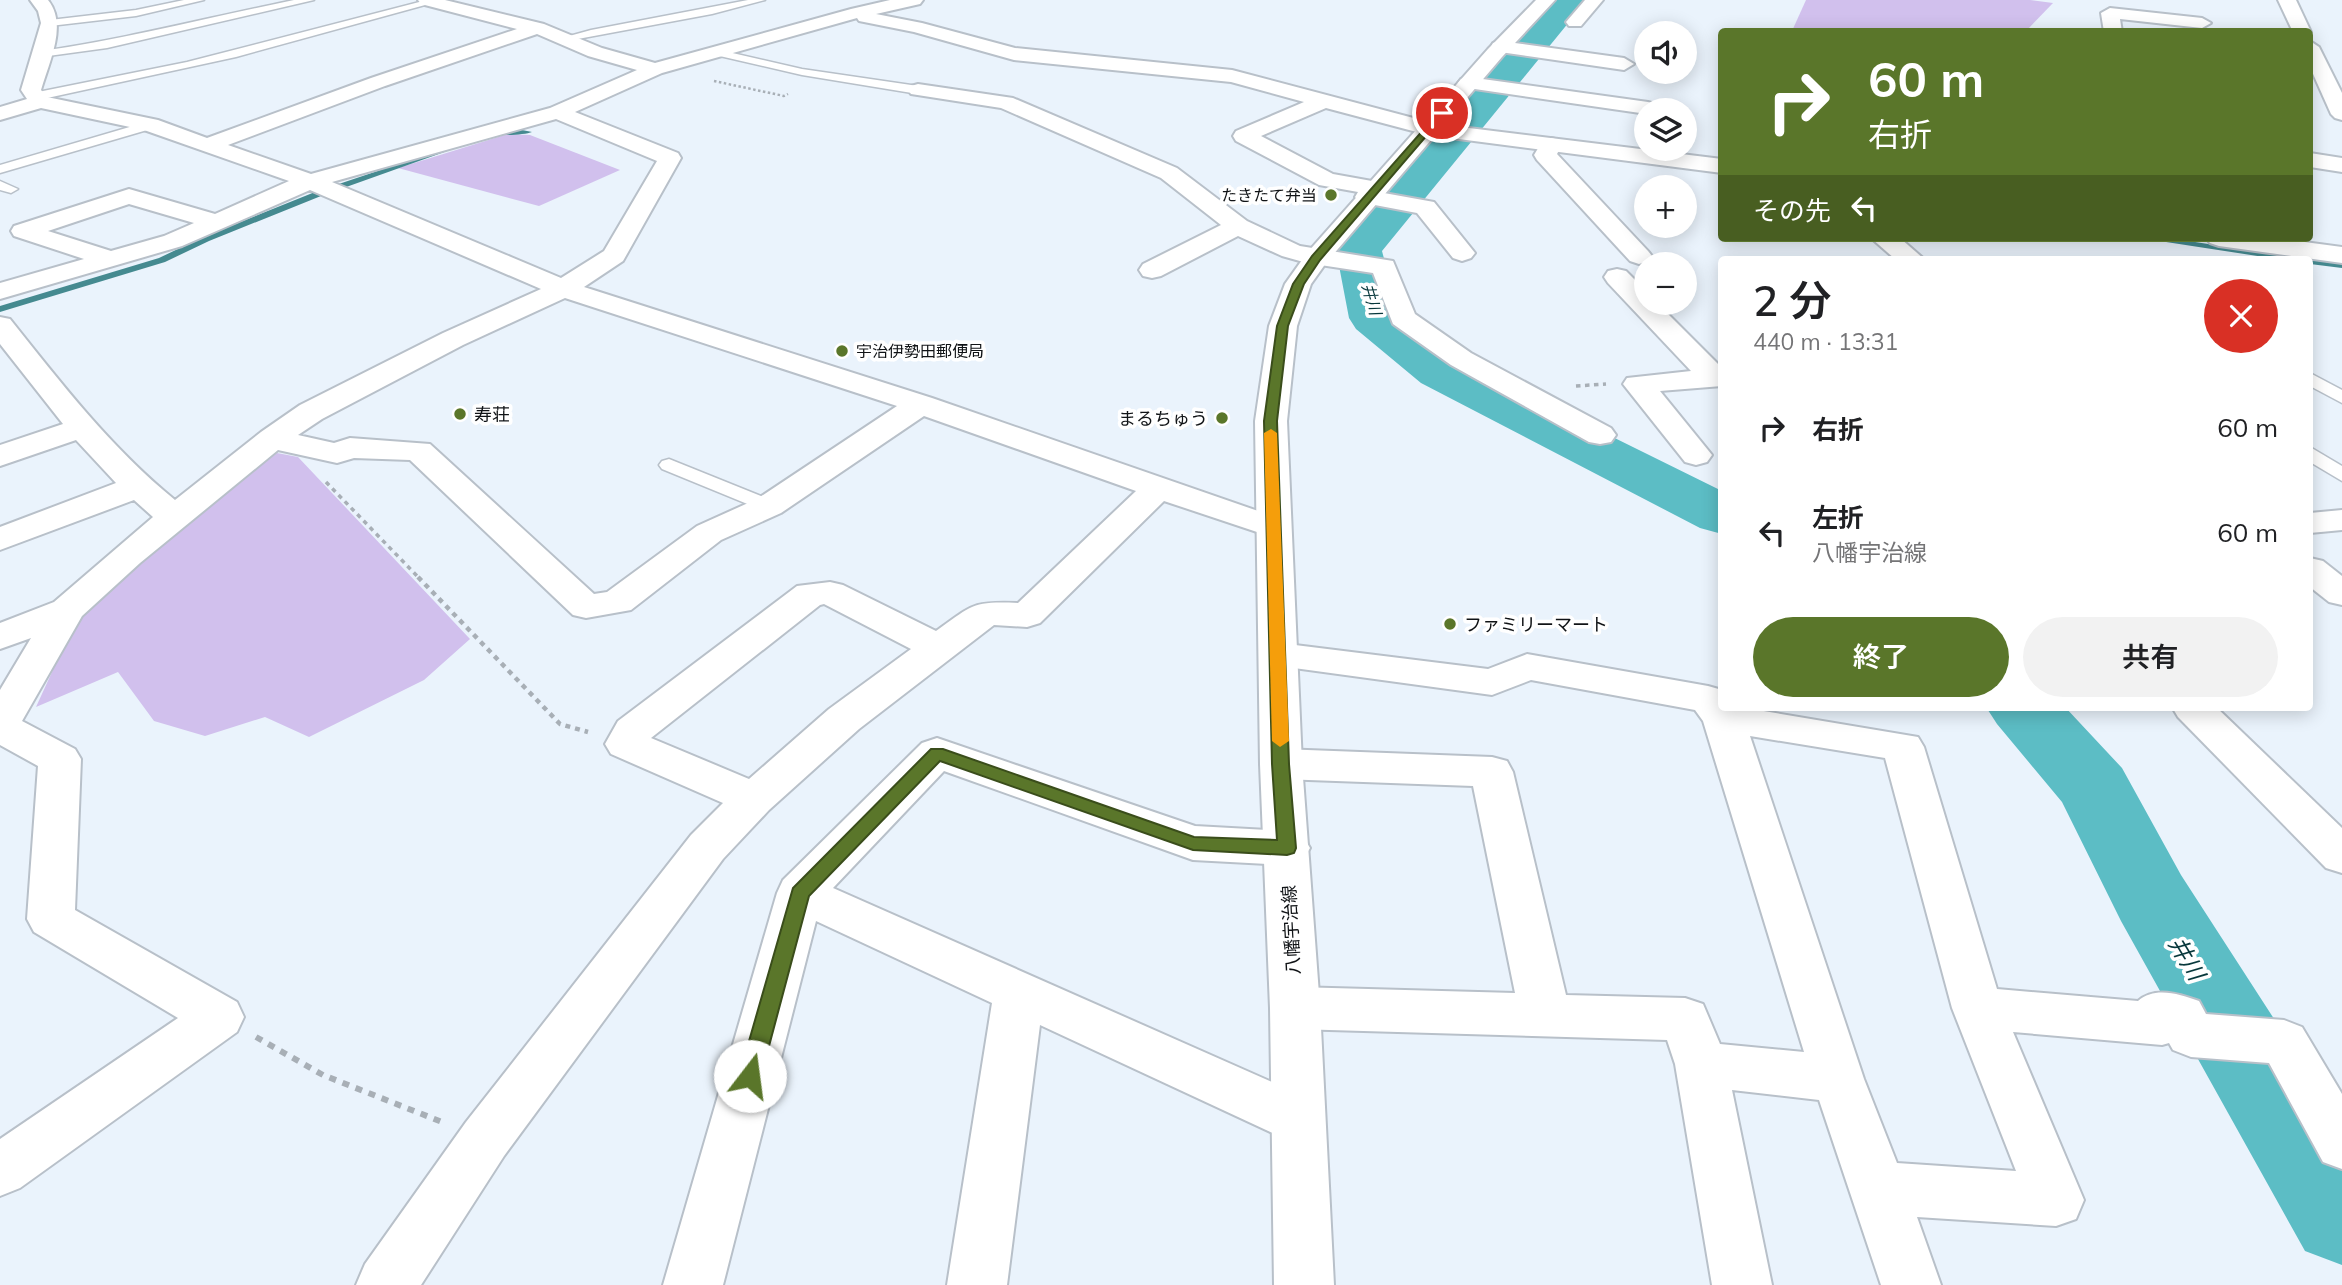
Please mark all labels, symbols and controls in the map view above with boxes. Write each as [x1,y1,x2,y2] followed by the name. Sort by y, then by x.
[1634,21,1697,315] map controls
[1634,21,1697,84] button: sound
[1868,48,1984,109] text: 60 m
[1753,56,1844,147] icon: right
[1412,83,1472,143] pin
[1423,94,1461,132] icon: arrive
[1634,98,1697,161] button: layers
[1868,114,1932,154] text: 右折
[1634,175,1697,238] button: +
[1221,185,1317,205] place label: たきたて弁当
[1323,187,1339,203] marker: たきたて弁当
[1845,189,1883,227] icon: left
[1753,194,1831,227] text: その先
[1634,252,1697,315] button: −
[1753,274,1831,327] text: 2 分
[2204,279,2278,353] button: close
[1358,281,1387,319] water label: 井川
[1753,327,1898,356] text: 440 m · 13:31
[856,341,984,361] place label: 宇治伊勢田郵便局
[834,343,850,359] marker: 宇治伊勢田郵便局
[474,403,510,426] place label: 寿荘
[452,406,468,422] marker: 寿荘
[1118,407,1208,430] place label: まるちゅう
[1753,409,1791,447] icon: right
[1214,410,1230,426] marker: まるちゅう
[2217,411,2278,444] text: 60 m
[1812,413,1864,446] text: 右折
[1812,501,1864,534] text: 左折
[1753,514,1791,552] icon: left
[2217,516,2278,549] text: 60 m
[1812,538,1927,567] text: 八幡宇治線
[1464,613,1608,636] place label: ファミリーマート
[1442,616,1458,632] marker: ファミリーマート
[1753,617,2009,697] button: 終了
[2023,617,2278,697] button: 共有
[1277,884,1305,976] street label: 八幡宇治線
[2163,931,2213,988] water label: 井川
[713,1039,787,1113] position arrow

